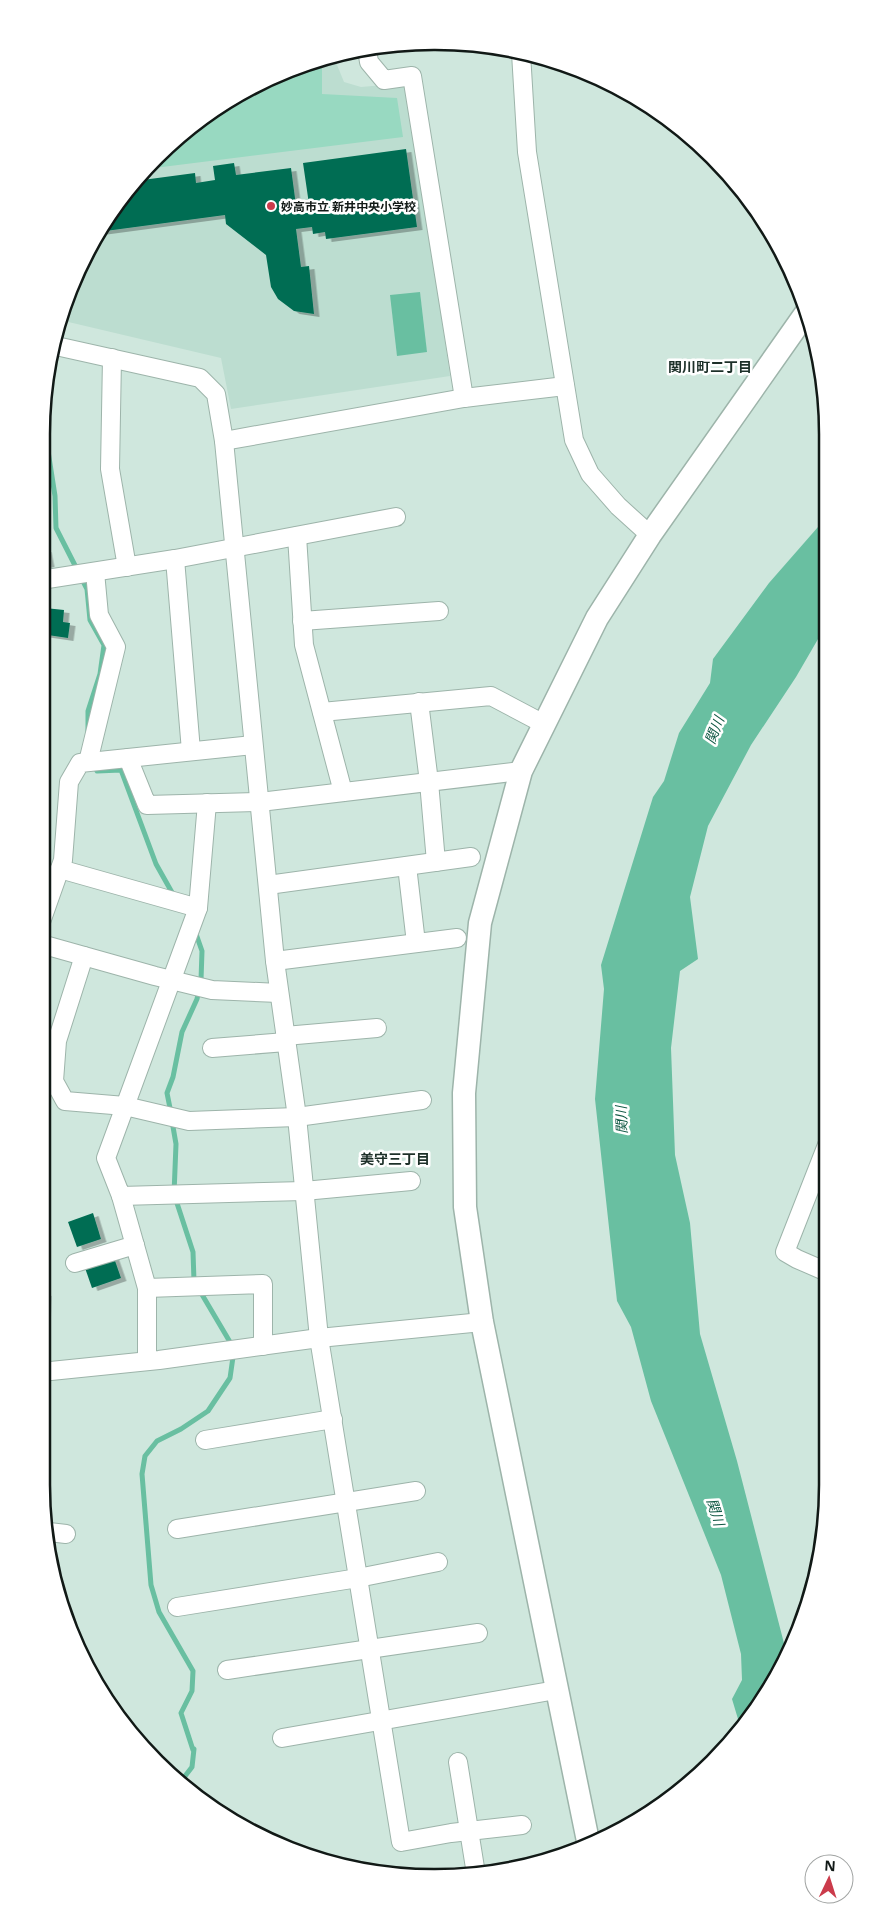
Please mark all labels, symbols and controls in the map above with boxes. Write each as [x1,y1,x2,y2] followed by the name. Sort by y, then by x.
[281,198,416,215] place label: 妙高市立 新井中央小学校
[265,200,277,212] marker: 妙高市立 新井中央小学校
[668,357,752,376] district label: 関川町二丁目
[700,712,729,746] water label: 関川
[611,1104,631,1134] water label: 関川
[360,1149,430,1168] district label: 美守三丁目
[703,1496,730,1530] water label: 関川
[804,1854,854,1904] north arrow
[824,1856,836,1875] text: N

